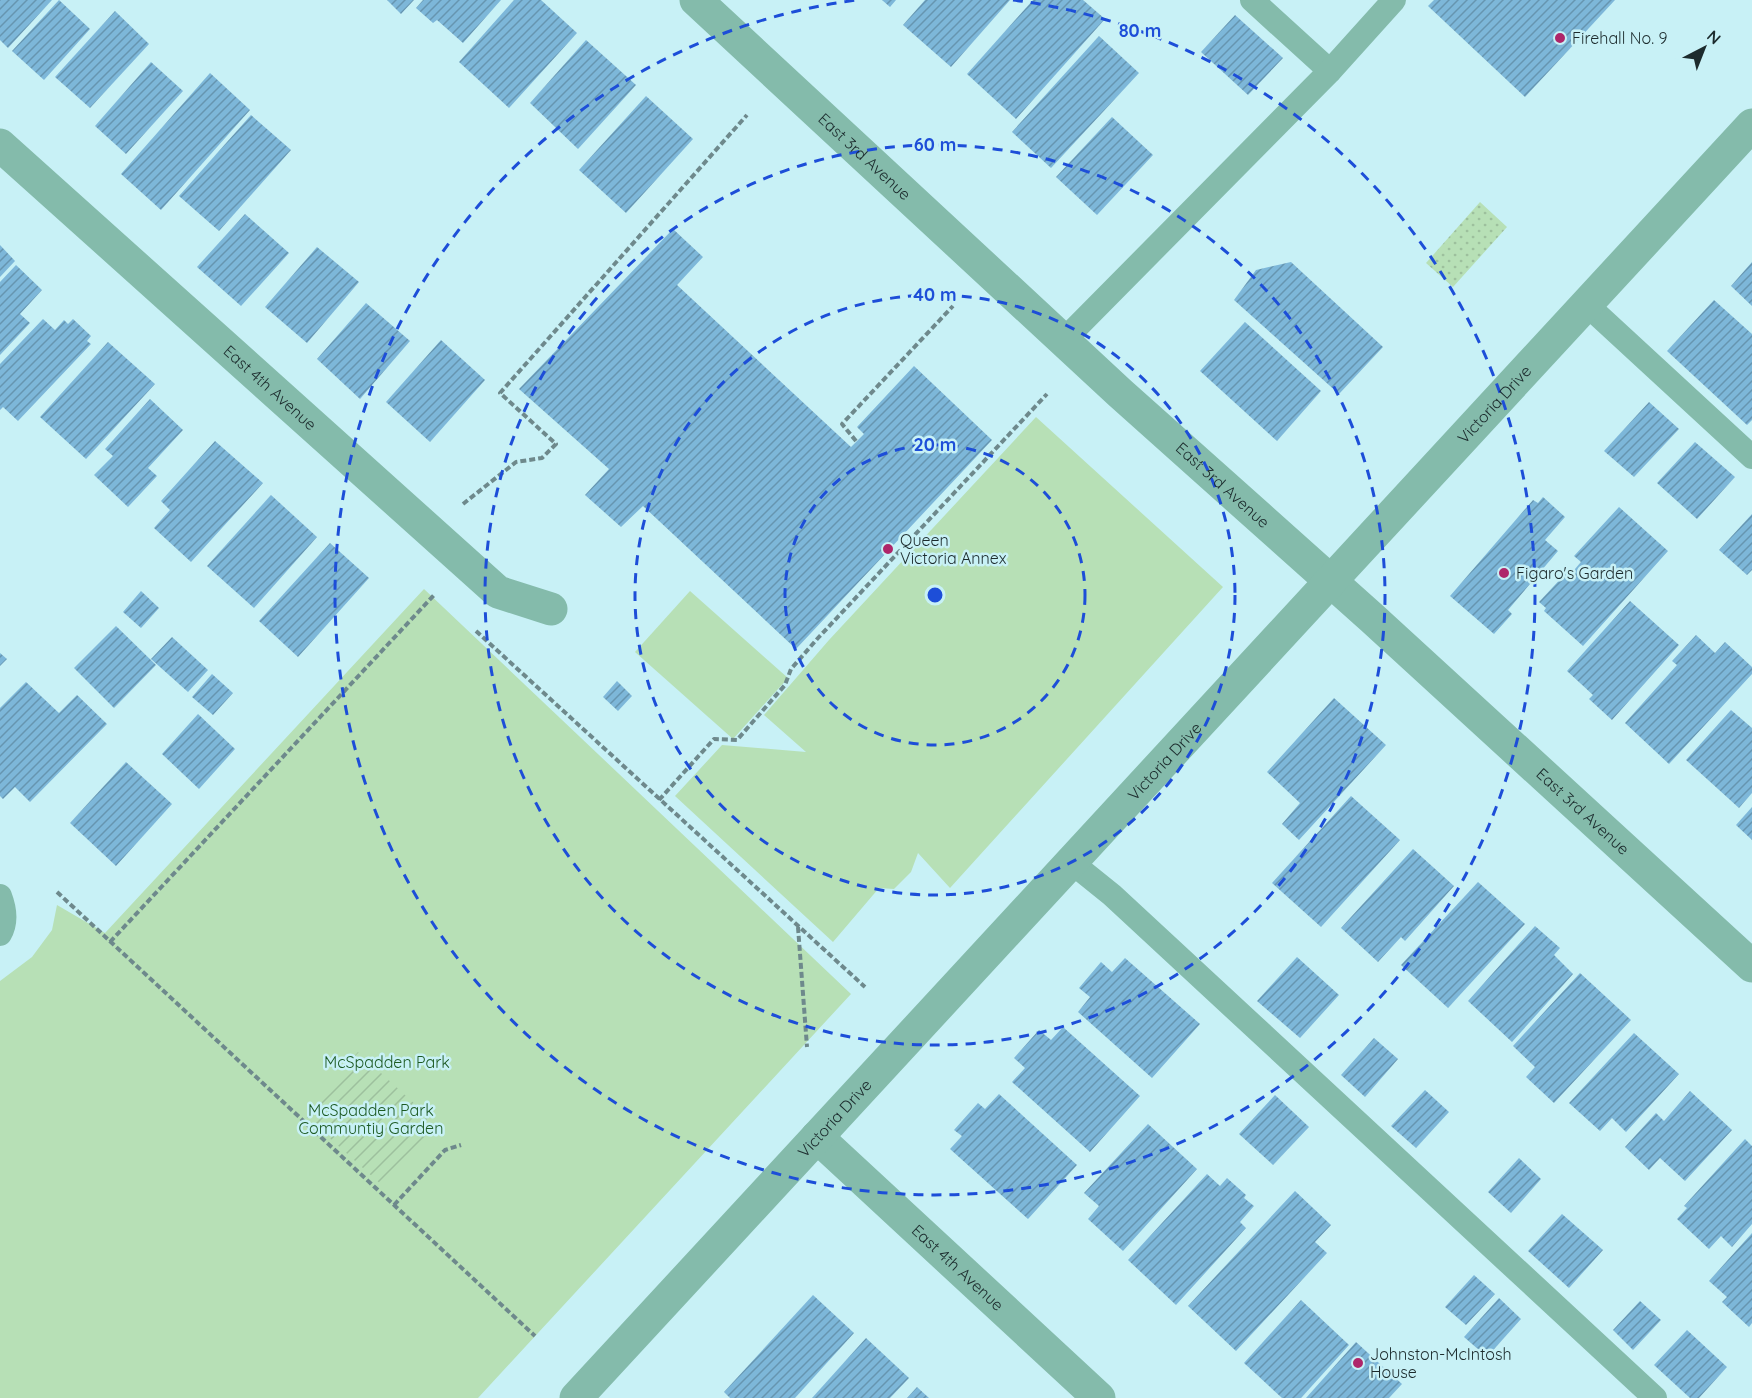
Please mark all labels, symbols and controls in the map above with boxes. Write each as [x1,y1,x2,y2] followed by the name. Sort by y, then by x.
[1674,18,1734,78] north arrow
[1119,19,1161,42] text: 80 m
[1703,25,1725,48] text: N
[1572,28,1667,48] place label: Firehall No. 9
[1553,31,1567,45] marker: Firehall No. 9
[814,109,915,204] street label: East 3rd Avenue
[914,133,956,156] text: 60 m
[913,283,957,306] text: 40 m
[219,341,321,434] street label: East 4th Avenue
[1453,361,1535,448] street label: Victoria Drive
[914,433,956,456] text: 20 m
[1172,438,1274,532] street label: East 3rd Avenue
[900,530,1007,568] place label: Queen Victoria Annex
[881,542,895,556] marker: Queen Victoria Annex
[1516,563,1633,583] place label: Figaro's Garden
[1497,566,1511,580] marker: Figaro's Garden
[925,585,945,605] centre of rings
[1123,718,1205,805] street label: Victoria Drive
[1532,764,1634,859] street label: East 3rd Avenue
[324,1052,450,1072] park label: McSpadden Park
[793,1075,876,1162] street label: Victoria Drive
[299,1100,443,1138] park label: McSpadden Park Communtiy Garden
[908,1220,1008,1315] street label: East 4th Avenue
[1370,1344,1512,1382] place label: Johnston-McIntosh House
[1351,1356,1365,1370] marker: Johnston-McIntosh House

